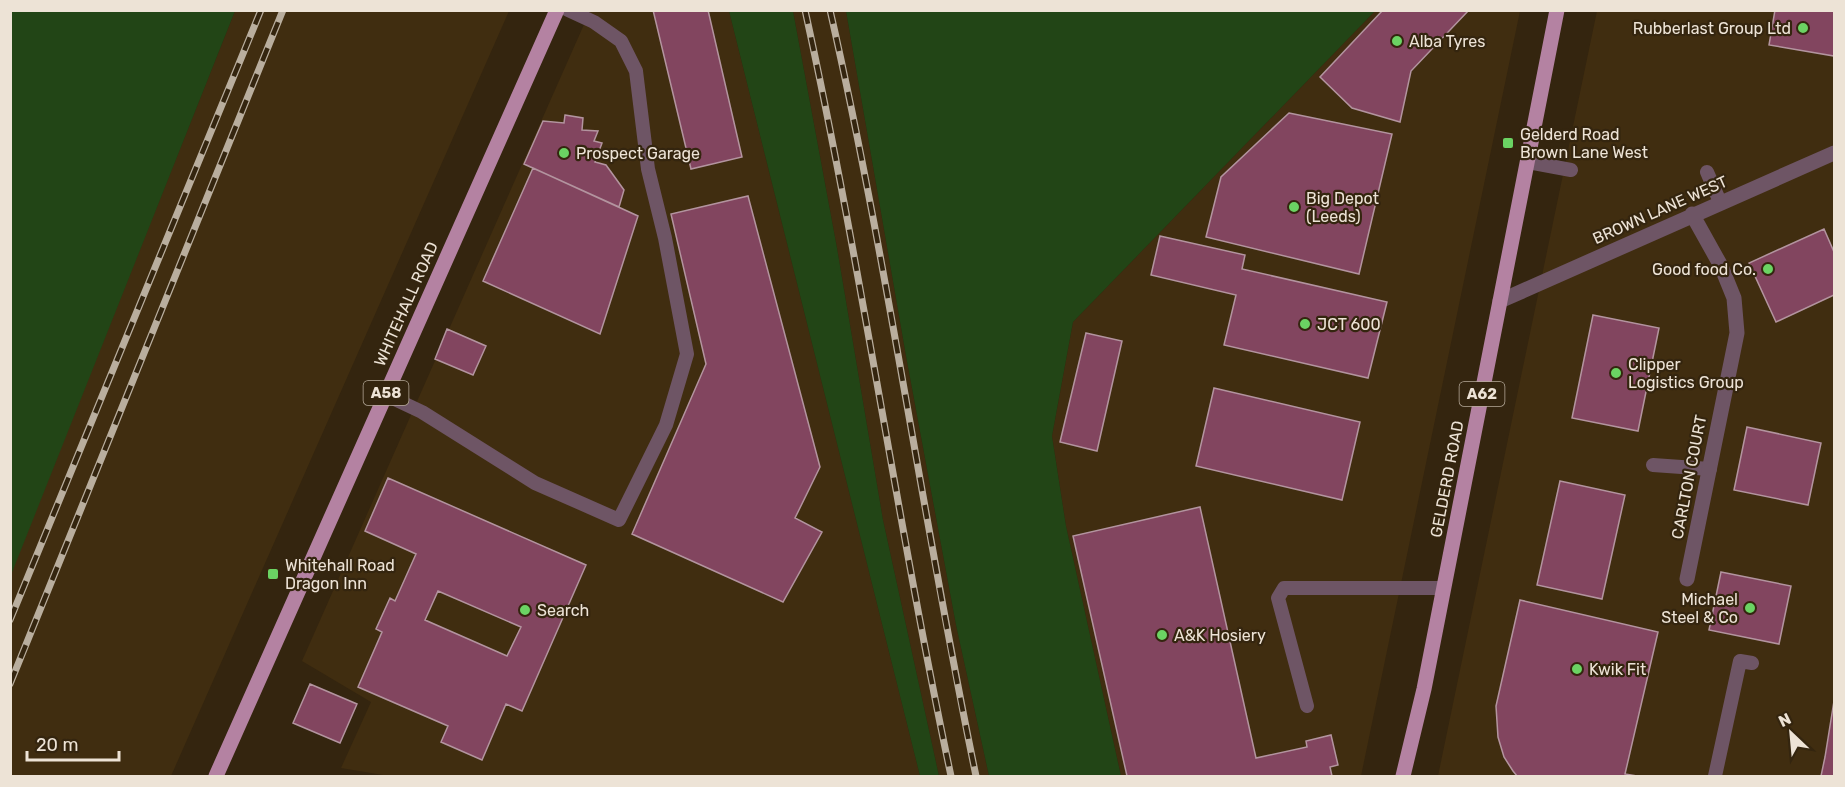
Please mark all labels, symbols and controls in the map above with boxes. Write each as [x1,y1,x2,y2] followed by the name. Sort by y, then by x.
[1633,19,1791,38] place label: Rubberlast Group Ltd
[1796,21,1810,35] marker: Rubberlast Group Ltd
[1409,32,1485,51] place label: Alba Tyres
[1390,34,1404,48] marker: Alba Tyres
[1520,125,1648,162] place label: Gelderd Road Brown Lane West
[1501,136,1515,150] marker: Gelderd Road Brown Lane West
[576,144,700,163] place label: Prospect Garage
[557,146,571,160] marker: Prospect Garage
[1590,172,1730,248] street label: BROWN LANE WEST
[1306,189,1379,226] place label: Big Depot (Leeds)
[1287,200,1301,214] marker: Big Depot (Leeds)
[370,239,442,369] street label: WHITEHALL ROAD
[1652,260,1756,279] place label: Good food Co.
[1761,262,1775,276] marker: Good food Co.
[1317,315,1381,334] place label: JCT 600
[1298,317,1312,331] marker: JCT 600
[1628,355,1744,392] place label: Clipper Logistics Group
[1609,366,1623,380] marker: Clipper Logistics Group
[364,381,408,405] road number: A58
[1460,382,1504,406] road number: A62
[1668,413,1710,541] street label: CARLTON COURT
[1426,419,1468,539] street label: GELDERD ROAD
[285,556,395,593] place label: Whitehall Road Dragon Inn
[266,567,280,581] marker: Whitehall Road Dragon Inn
[1661,590,1738,627] place label: Michael Steel & Co
[537,601,589,620] place label: Search
[1743,601,1757,615] marker: Michael Steel & Co
[518,603,532,617] marker: Search
[1174,626,1266,645] place label: A&K Hosiery
[1155,628,1169,642] marker: A&K Hosiery
[1589,660,1646,679] place label: Kwik Fit
[1570,662,1584,676] marker: Kwik Fit
[1761,703,1821,763] north arrow
[1775,709,1794,731] text: N
[27,724,118,762] scale bar
[36,734,78,756] text: 20 m

